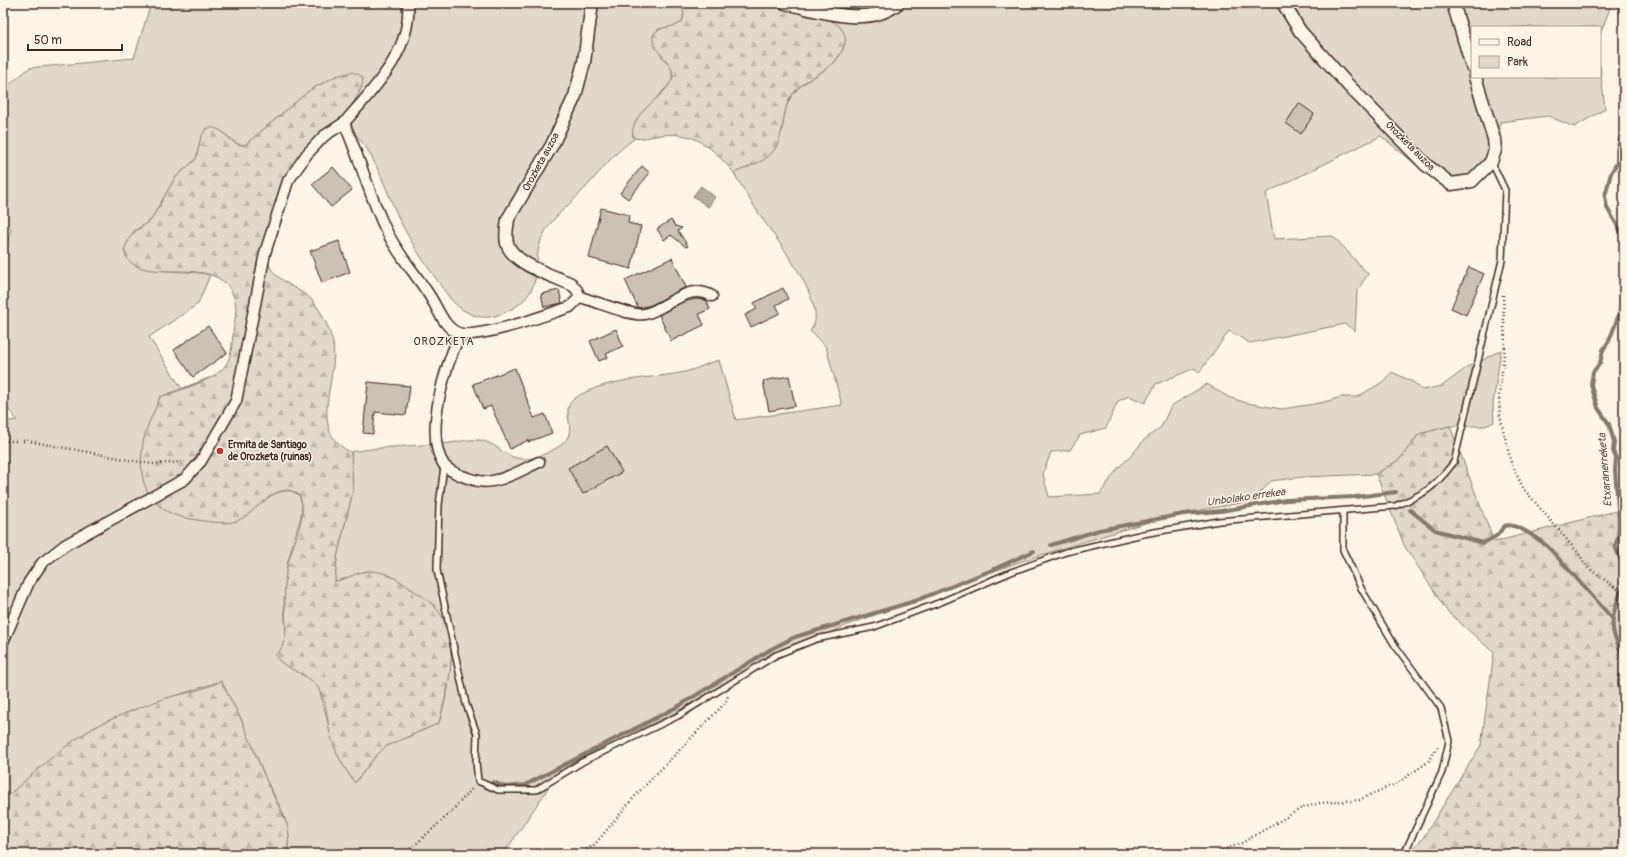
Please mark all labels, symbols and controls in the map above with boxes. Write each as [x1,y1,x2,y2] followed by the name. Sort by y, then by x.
[28,26,122,52] scale bar
[1471,26,1601,78] legend
[34,33,62,48] text: 50 m
[1507,35,1532,50] text: Road
[1507,55,1528,70] text: Park
[1383,119,1437,173] street label: Orozketa auzoa
[520,130,562,193] street label: Orozketa auzoa
[413,335,475,348] district label: OROZKETA
[1595,432,1615,507] water label: Etxaranerreketa
[228,439,312,463] place label: Ermita de Santiago de Orozketa (ruinas)
[215,446,225,456] marker: Ermita de Santiago de Orozketa (ruinas)
[1206,485,1287,509] water label: Unbolako errekea

